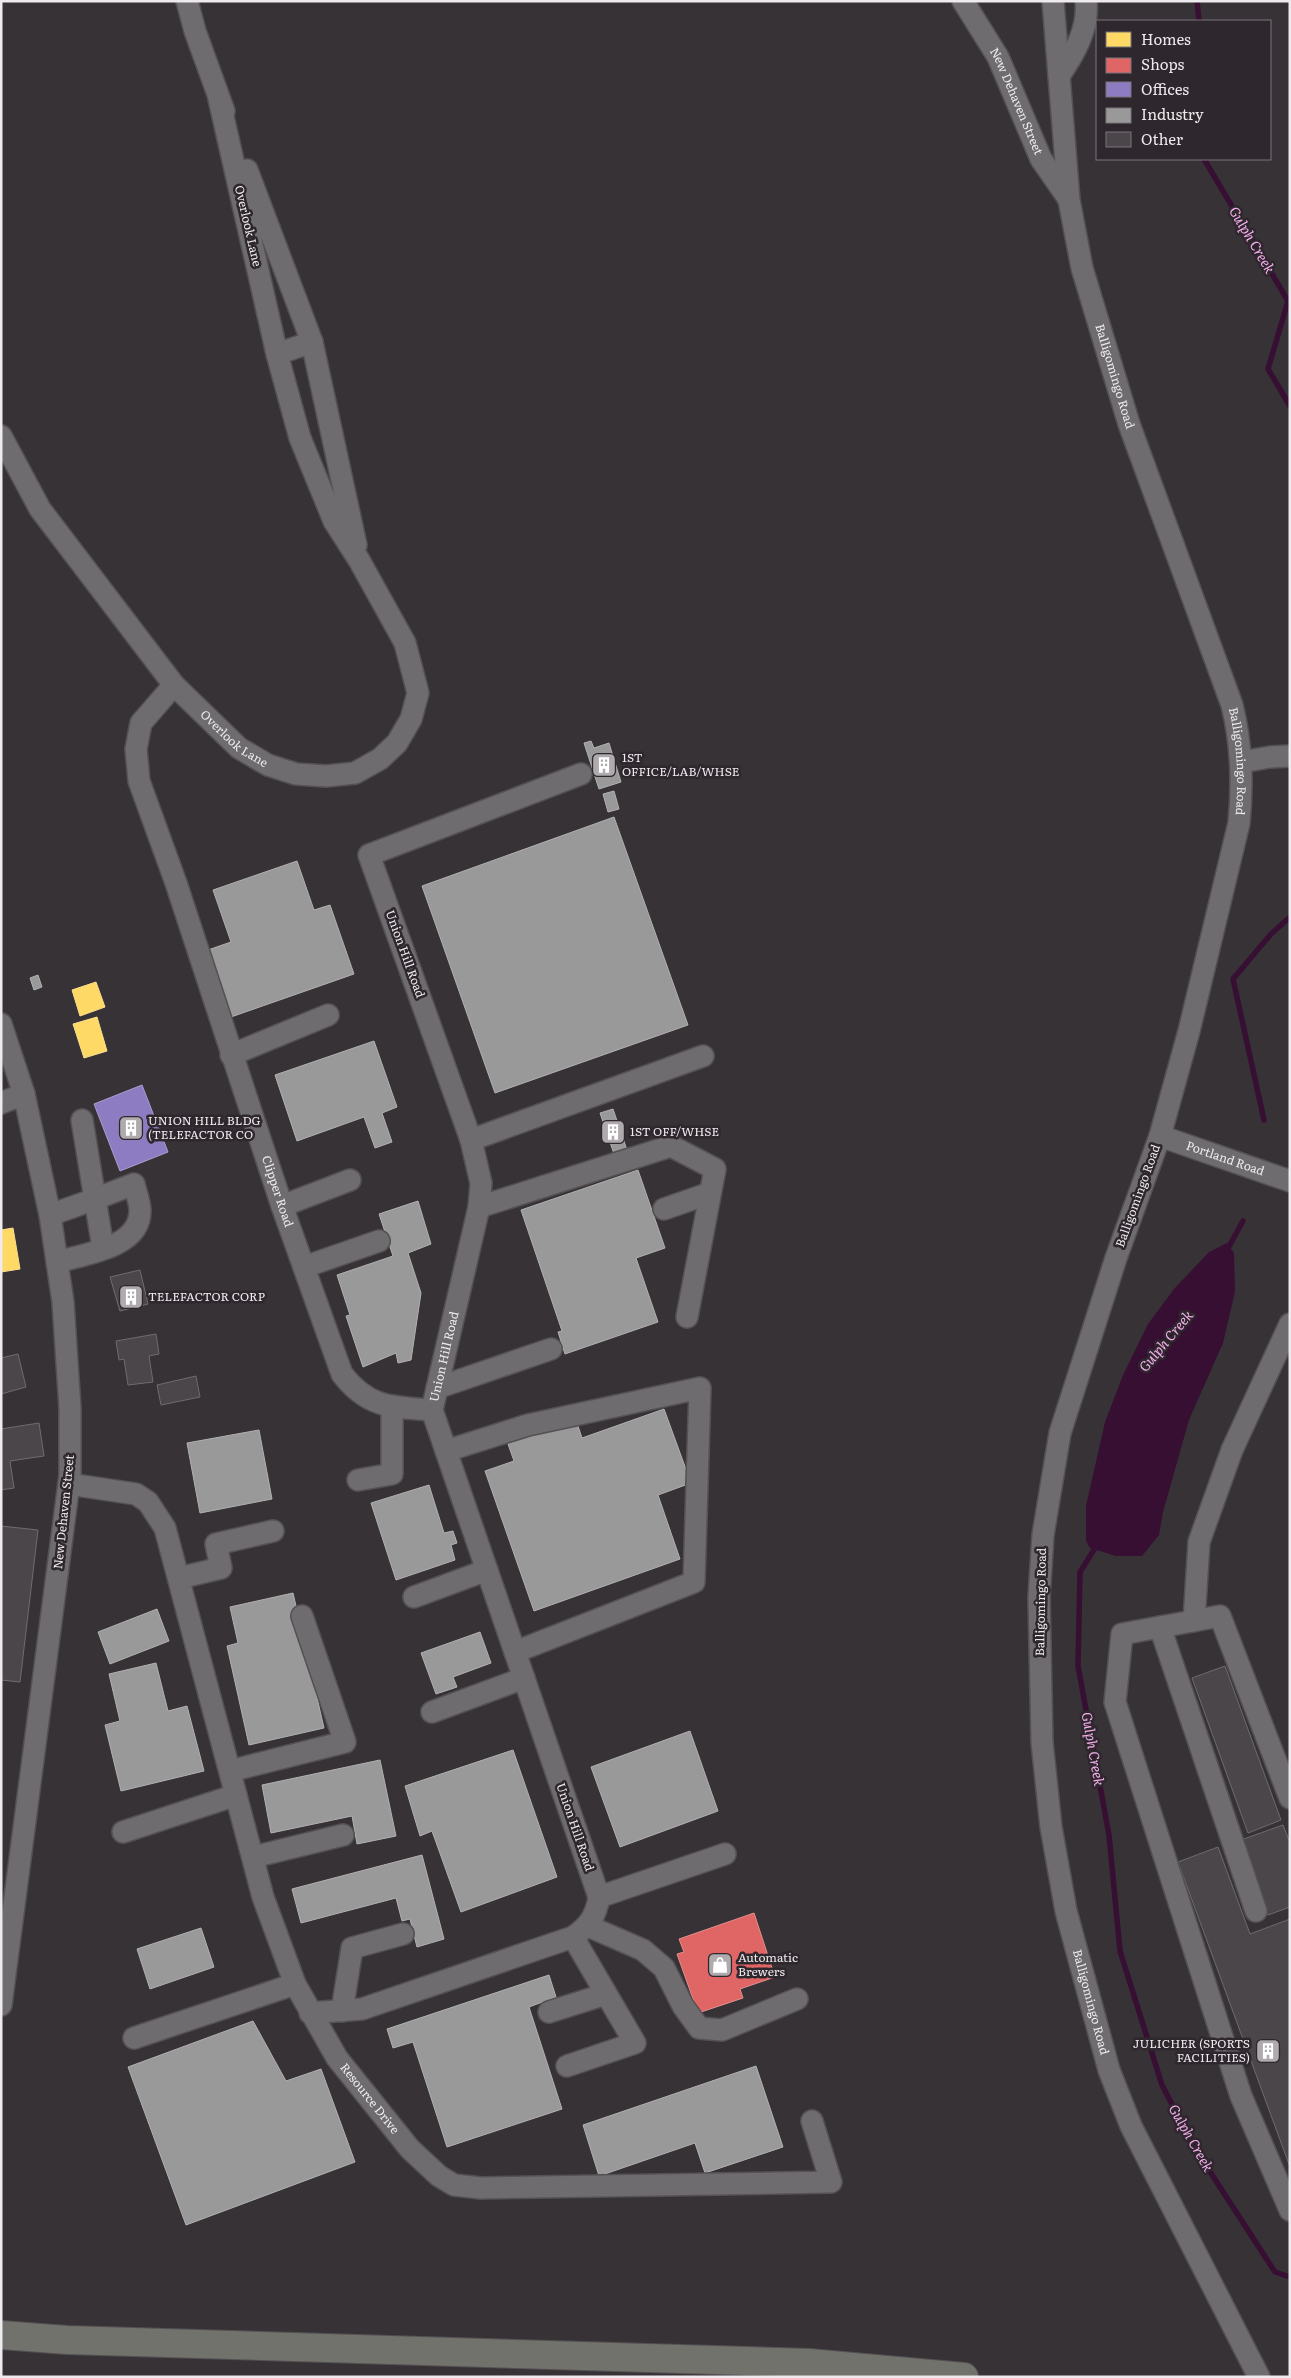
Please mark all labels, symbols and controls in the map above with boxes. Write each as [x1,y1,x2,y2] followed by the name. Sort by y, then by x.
[1096,20,1271,160] legend
[1141,27,1191,50] text: Homes
[986,44,1048,157] street label: New Dehaven Street
[1141,52,1184,75] text: Shops
[1141,77,1189,100] text: Offices
[1141,102,1204,125] text: Industry
[1141,127,1183,150] text: Other
[231,183,267,268] street label: Overlook Lane
[1225,202,1281,277] water label: Gulph Creek
[1091,321,1140,432] street label: Balligomingo Road
[197,705,272,771] street label: Overlook Lane
[1225,705,1251,817] street label: Balligomingo Road
[622,748,740,780] place label: 1ST OFFICE/LAB/WHSE
[591,752,617,778] building icon: 1ST OFFICE/LAB/WHSE
[382,907,430,1001] street label: Union Hill Road
[148,1111,261,1143] place label: UNION HILL BLDG (TELEFACTOR CO
[118,1115,144,1141] building icon: UNION HILL BLDG (TELEFACTOR CO
[600,1119,626,1145] building icon: 1ST OFF/WHSE
[630,1122,719,1140] place label: 1ST OFF/WHSE
[1184,1136,1268,1180] street label: Portland Road
[1110,1141,1164,1250] street label: Balligomingo Road
[258,1153,299,1230] street label: Clipper Road
[118,1284,144,1310] building icon: TELEFACTOR CORP
[148,1287,265,1305] place label: TELEFACTOR CORP
[1133,1305,1197,1376] water label: Gulph Creek
[424,1309,463,1404] street label: Union Hill Road
[48,1454,78,1570] street label: New Dehaven Street
[1030,1547,1050,1656] street label: Balligomingo Road
[1078,1710,1110,1788] water label: Gulph Creek
[552,1780,600,1874] street label: Union Hill Road
[1069,1947,1115,2057] street label: Balligomingo Road
[738,1948,798,1980] place label: Automatic Brewers
[707,1952,733,1978] shop icon: Automatic Brewers
[1133,2034,1250,2066] place label: JULICHER (SPORTS FACILITIES)
[1255,2038,1281,2064] building icon: JULICHER (SPORTS FACILITIES)
[336,2059,404,2137] street label: Resource Drive
[1164,2100,1219,2175] water label: Gulph Creek

